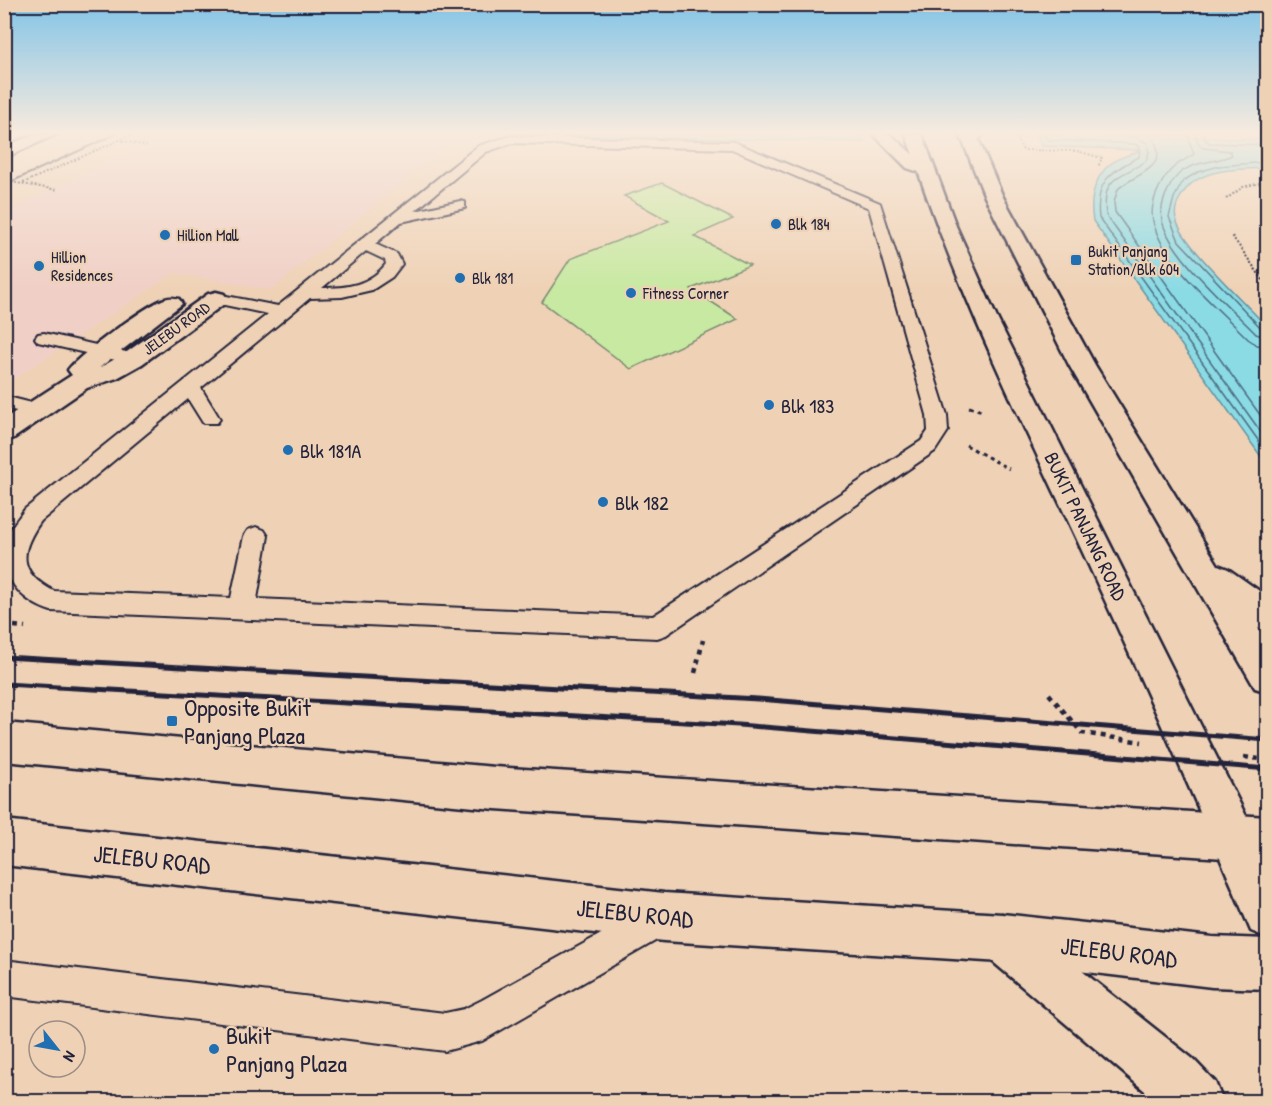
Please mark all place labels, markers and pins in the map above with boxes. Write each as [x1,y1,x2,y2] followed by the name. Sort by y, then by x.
[788,213,829,235] place label: Blk 184
[769,217,783,231] marker: Blk 184
[177,224,239,246] place label: Hillion Mall
[158,228,172,242] marker: Hillion Mall
[1088,240,1179,280] place label: Bukit Panjang Station/Blk 604
[51,246,113,286] place label: Hillion Residences
[1069,253,1083,267] marker: Bukit Panjang Station/Blk 604
[32,259,46,273] marker: Hillion Residences
[472,267,513,289] place label: Blk 181
[453,271,467,285] marker: Blk 181
[642,282,729,304] place label: Fitness Corner
[624,286,638,300] marker: Fitness Corner
[781,392,834,419] place label: Blk 183
[762,398,776,412] marker: Blk 183
[300,437,362,464] place label: Blk 181A
[281,443,295,457] marker: Blk 181A
[615,489,669,516] place label: Blk 182
[596,495,610,509] marker: Blk 182
[184,691,312,751] place label: Opposite Bukit Panjang Plaza
[165,714,179,728] marker: Opposite Bukit Panjang Plaza
[226,1019,347,1079] place label: Bukit Panjang Plaza
[207,1042,221,1056] marker: Bukit Panjang Plaza

